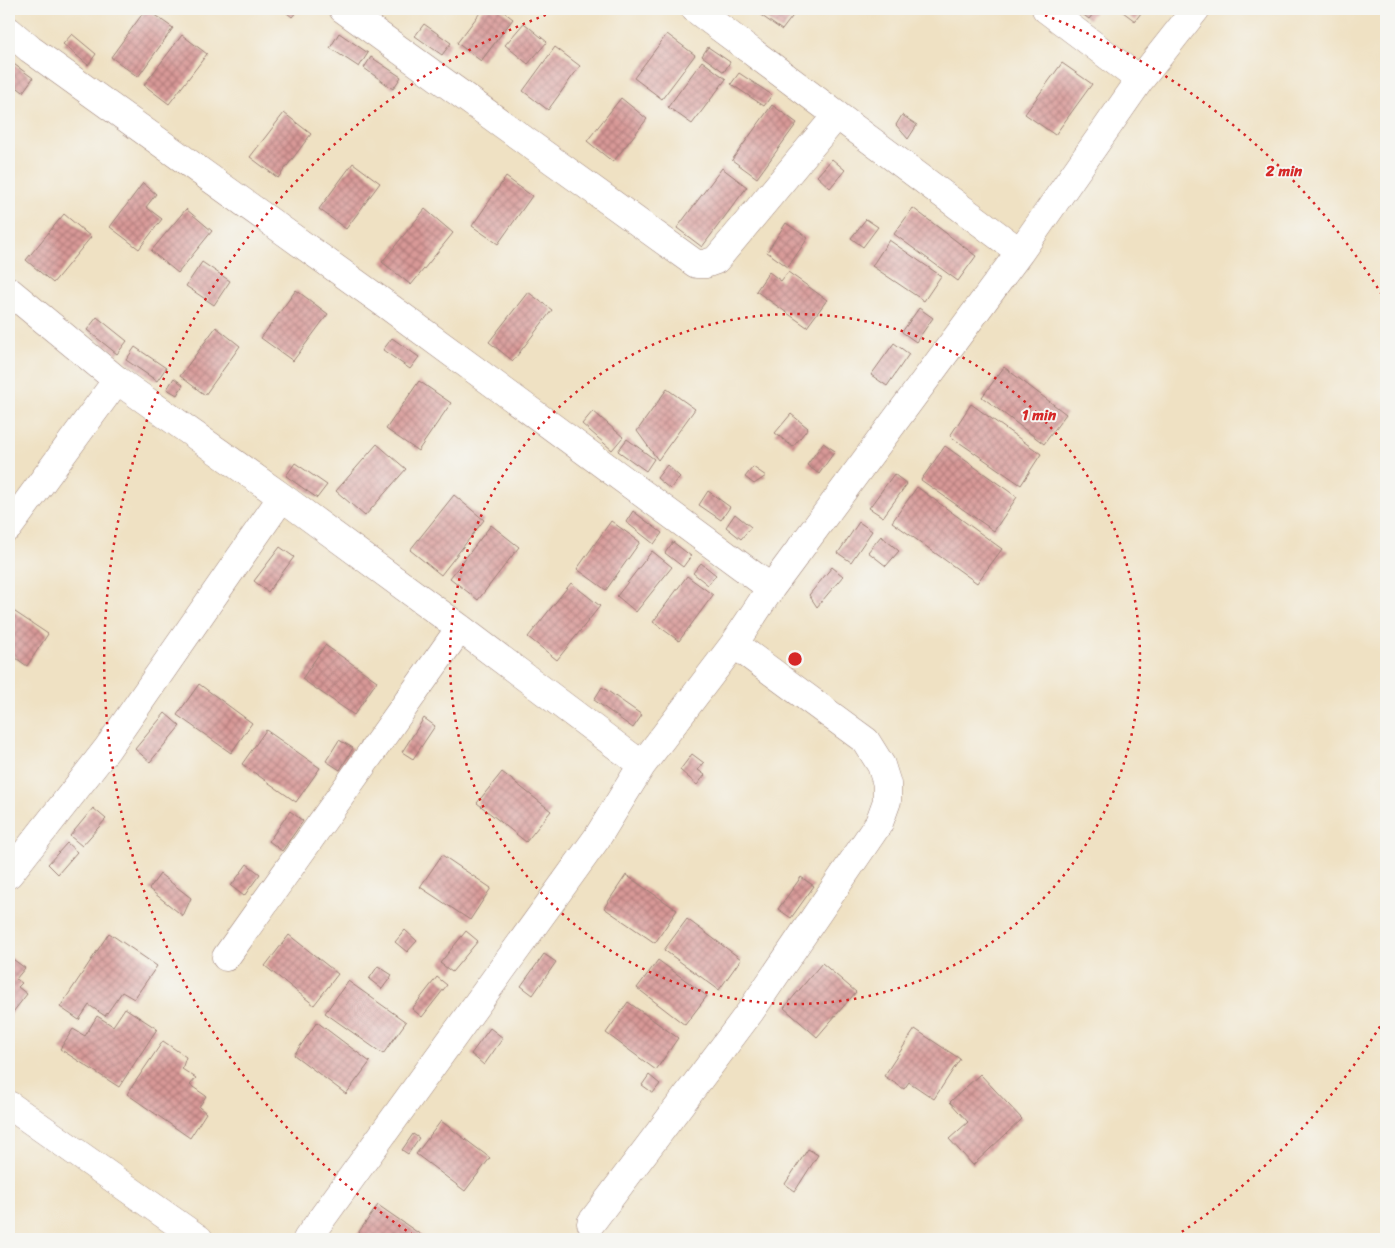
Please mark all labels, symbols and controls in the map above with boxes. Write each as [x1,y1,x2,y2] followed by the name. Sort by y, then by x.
[1265,158,1303,184] text: 2 min
[1022,402,1057,428] text: 1 min
[786,650,804,668] centre of rings

